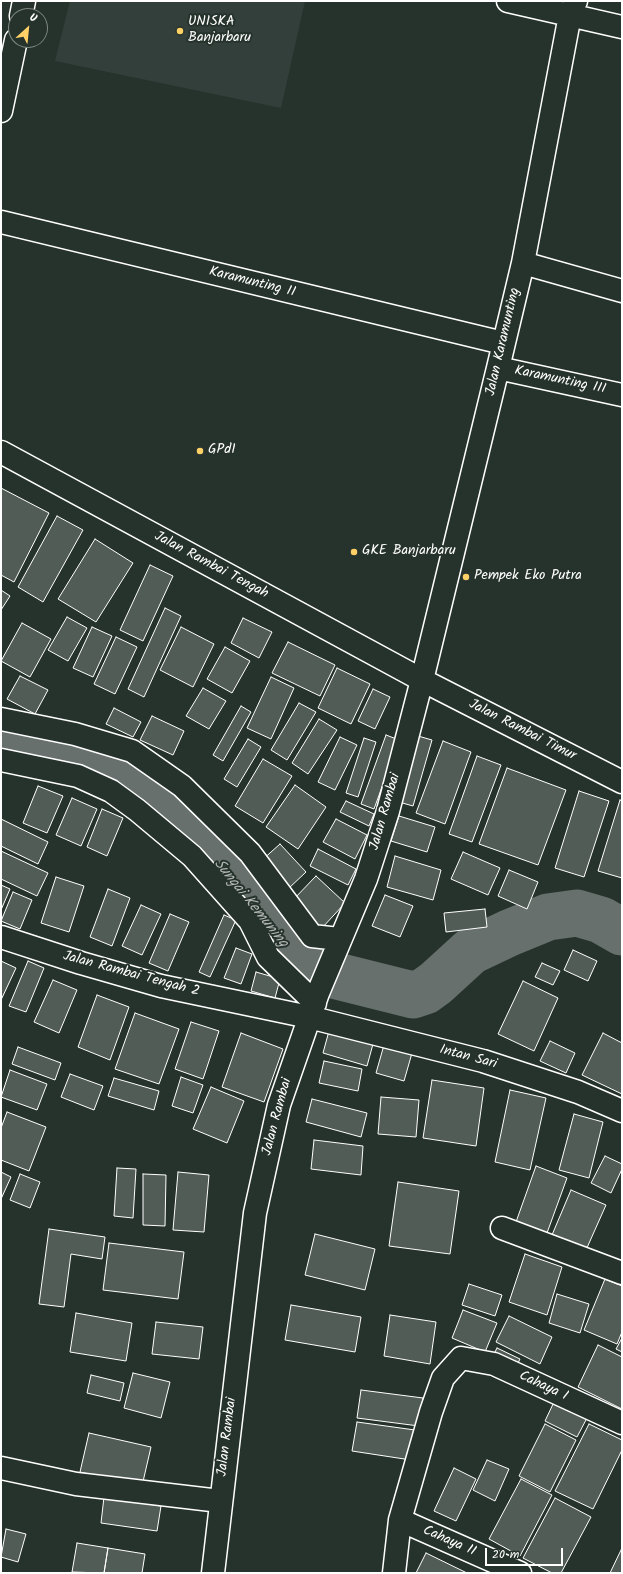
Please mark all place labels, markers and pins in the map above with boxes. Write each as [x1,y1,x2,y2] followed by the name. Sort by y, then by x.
[188,15,251,48] place label: UNISKA Banjarbaru
[175,26,185,36] marker: UNISKA Banjarbaru
[208,443,235,459] place label: GPdI
[195,446,205,456] marker: GPdI
[362,544,456,560] place label: GKE Banjarbaru
[349,547,359,557] marker: GKE Banjarbaru
[474,569,582,585] place label: Pempek Eko Putra
[461,572,471,582] marker: Pempek Eko Putra

